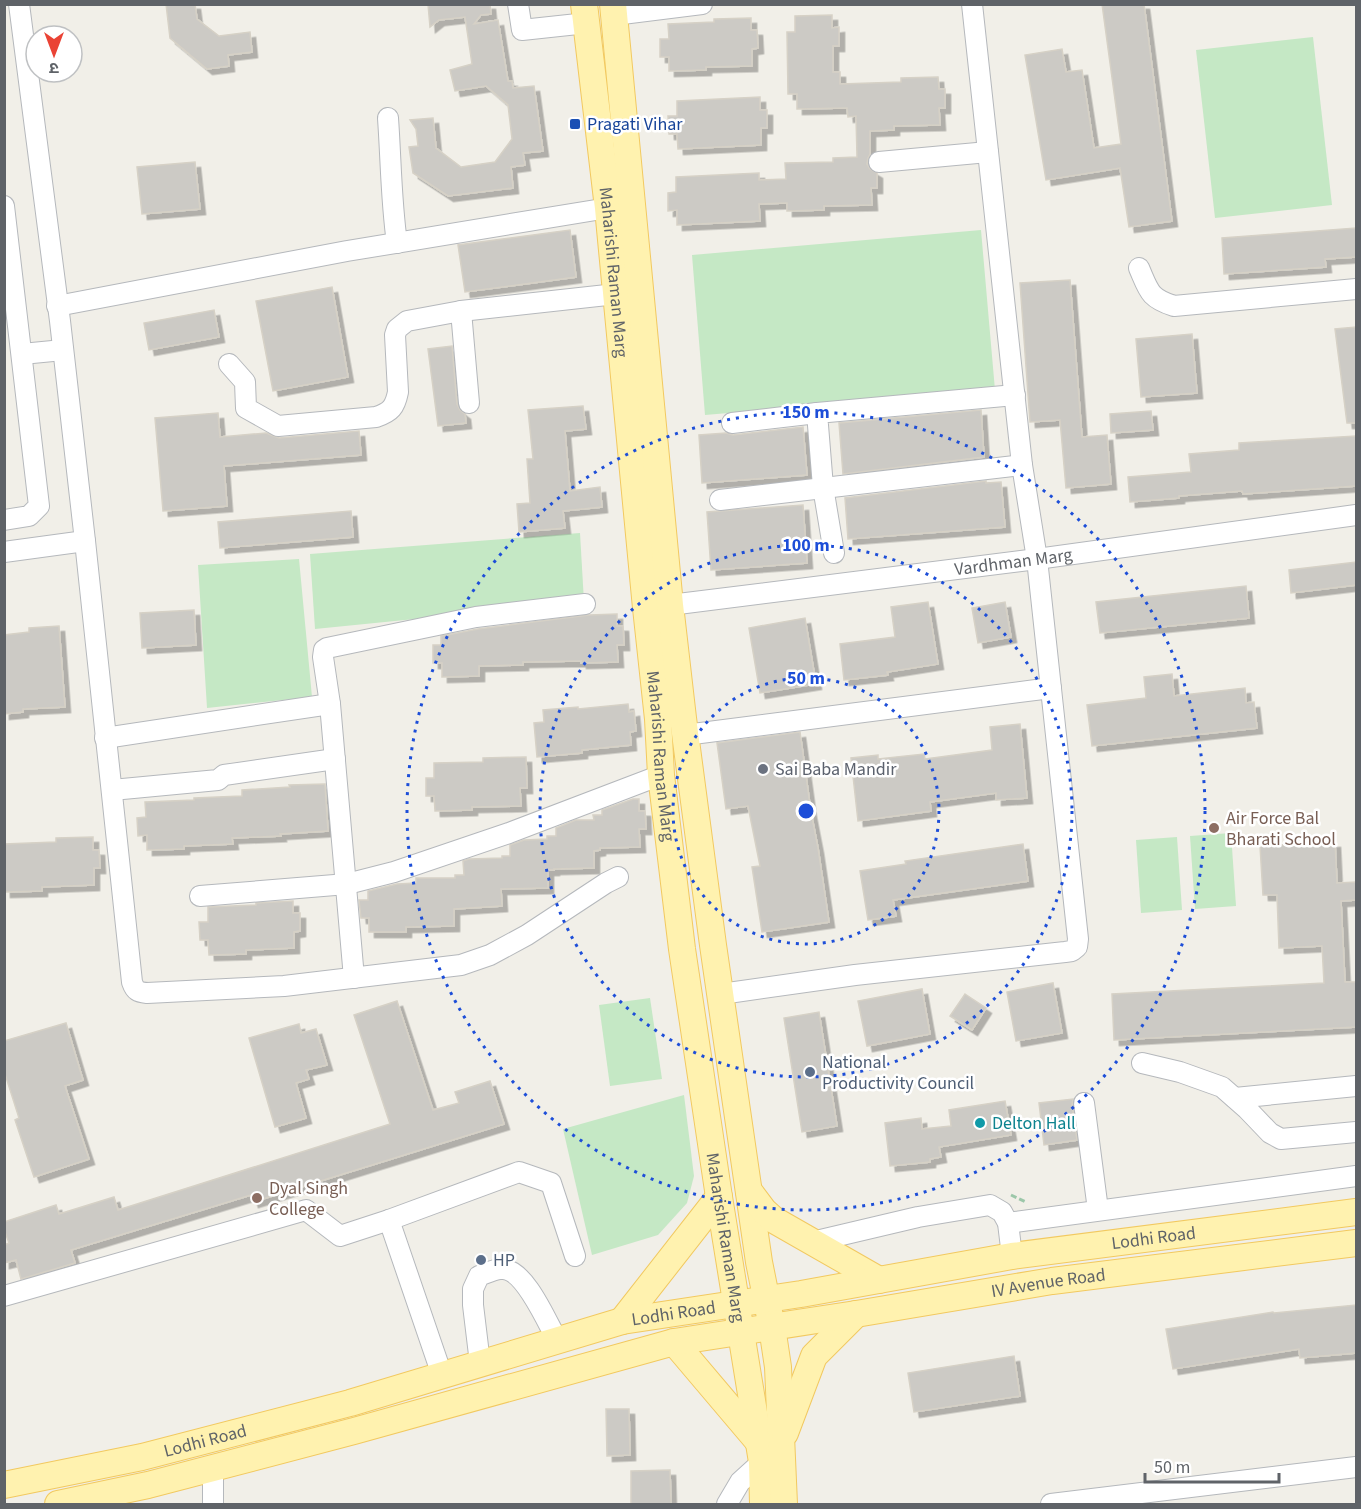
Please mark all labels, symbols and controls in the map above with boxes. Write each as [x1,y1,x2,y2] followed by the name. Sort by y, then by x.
[24,24,84,84] north arrow
[49,57,59,79] text: उ
[587,112,683,137] place label: Pragati Vihar
[568,117,582,131] marker: Pragati Vihar
[593,186,634,359] street label: Maharishi Raman Marg
[782,400,830,425] text: 150 m
[782,533,830,558] text: 100 m
[953,542,1074,582] street label: Vardhman Marg
[787,666,825,691] text: 50 m
[640,670,681,843] street label: Maharishi Raman Marg
[775,757,897,782] place label: Sai Baba Mandir
[756,762,770,776] marker: Sai Baba Mandir
[796,801,816,821] centre of rings
[1226,806,1336,852] place label: Air Force Bal Bharati School
[1207,821,1221,835] marker: Air Force Bal Bharati School
[822,1050,974,1096] place label: National Productivity Council
[803,1065,817,1079] marker: National Productivity Council
[992,1111,1076,1136] place label: Delton Hall
[973,1116,987,1130] marker: Delton Hall
[700,1151,751,1324] street label: Maharishi Raman Marg
[269,1176,348,1222] place label: Dyal Singh College
[250,1191,264,1205] marker: Dyal Singh College
[1110,1221,1197,1256] street label: Lodhi Road
[493,1248,515,1273] place label: HP
[474,1253,488,1267] marker: HP
[989,1262,1107,1304] street label: IV Avenue Road
[630,1295,717,1332] street label: Lodhi Road
[161,1418,249,1464] street label: Lodhi Road
[1145,1446,1278,1484] scale bar
[1154,1455,1190,1480] text: 50 m

